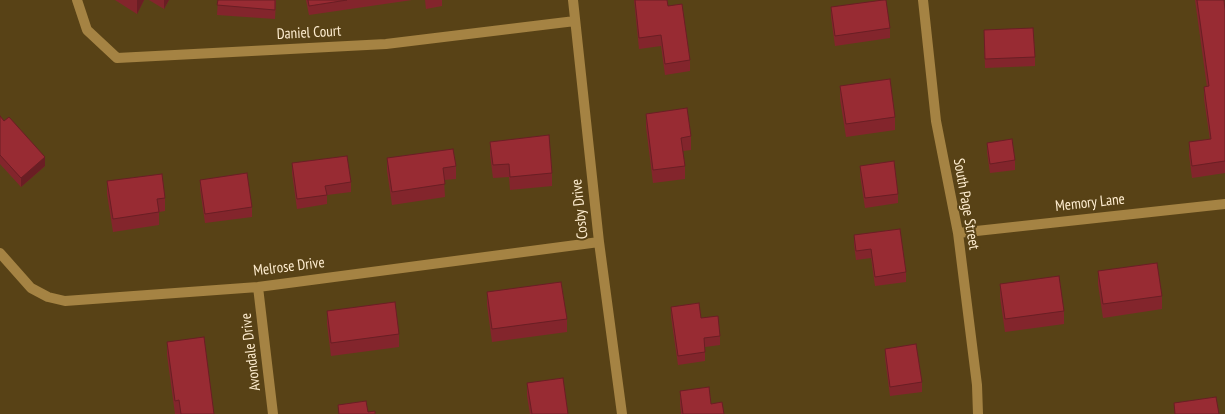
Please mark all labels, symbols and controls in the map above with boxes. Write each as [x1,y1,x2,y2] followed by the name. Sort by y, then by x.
[276,22,342,44] street label: Daniel Court
[949,157,983,251] street label: South Page Street
[568,178,592,240] street label: Cosby Drive
[1054,190,1126,216] street label: Memory Lane
[252,254,326,280] street label: Melrose Drive
[237,312,265,392] street label: Avondale Drive

